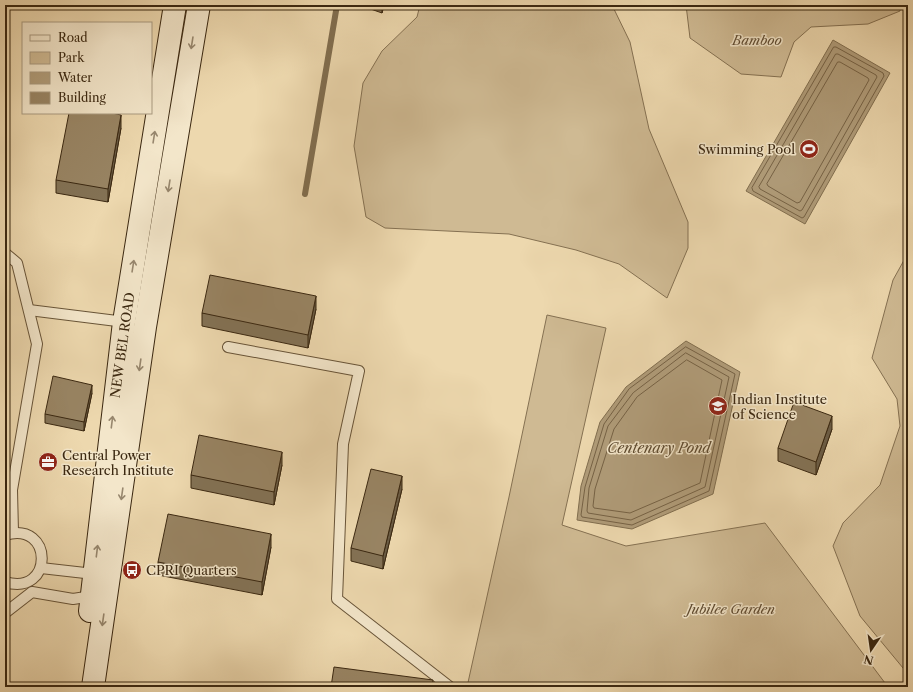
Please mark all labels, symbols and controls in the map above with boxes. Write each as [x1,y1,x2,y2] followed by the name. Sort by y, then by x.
[22,22,152,114] legend
[58,30,88,45] text: Road
[731,32,782,48] park label: Bamboo
[188,37,196,50] one-way arrow
[58,50,85,65] text: Park
[57,70,92,85] text: Water
[58,90,106,105] text: Building
[150,131,158,144] one-way arrow
[798,138,820,160] sports icon: Swimming Pool
[698,141,795,157] place label: Swimming Pool
[164,179,172,192] one-way arrow
[129,259,137,272] one-way arrow
[107,291,137,399] street label: NEW BEL ROAD
[136,358,144,371] one-way arrow
[732,391,827,422] place label: Indian Institute of Science
[707,395,729,417] school or university icon: Indian Institute of Science
[108,416,116,429] one-way arrow
[607,439,712,457] water label: Centenary Pond
[62,447,174,478] place label: Central Power Research Institute
[37,451,59,473] office icon: Central Power Research Institute
[118,487,126,500] one-way arrow
[93,545,101,558] one-way arrow
[121,559,143,581] bus stop icon: CPRI Quarters
[146,562,237,578] place label: CPRI Quarters
[683,601,775,617] park label: Jubilee Garden
[99,614,107,627] one-way arrow
[851,630,891,670] north arrow
[862,652,875,668] text: N

